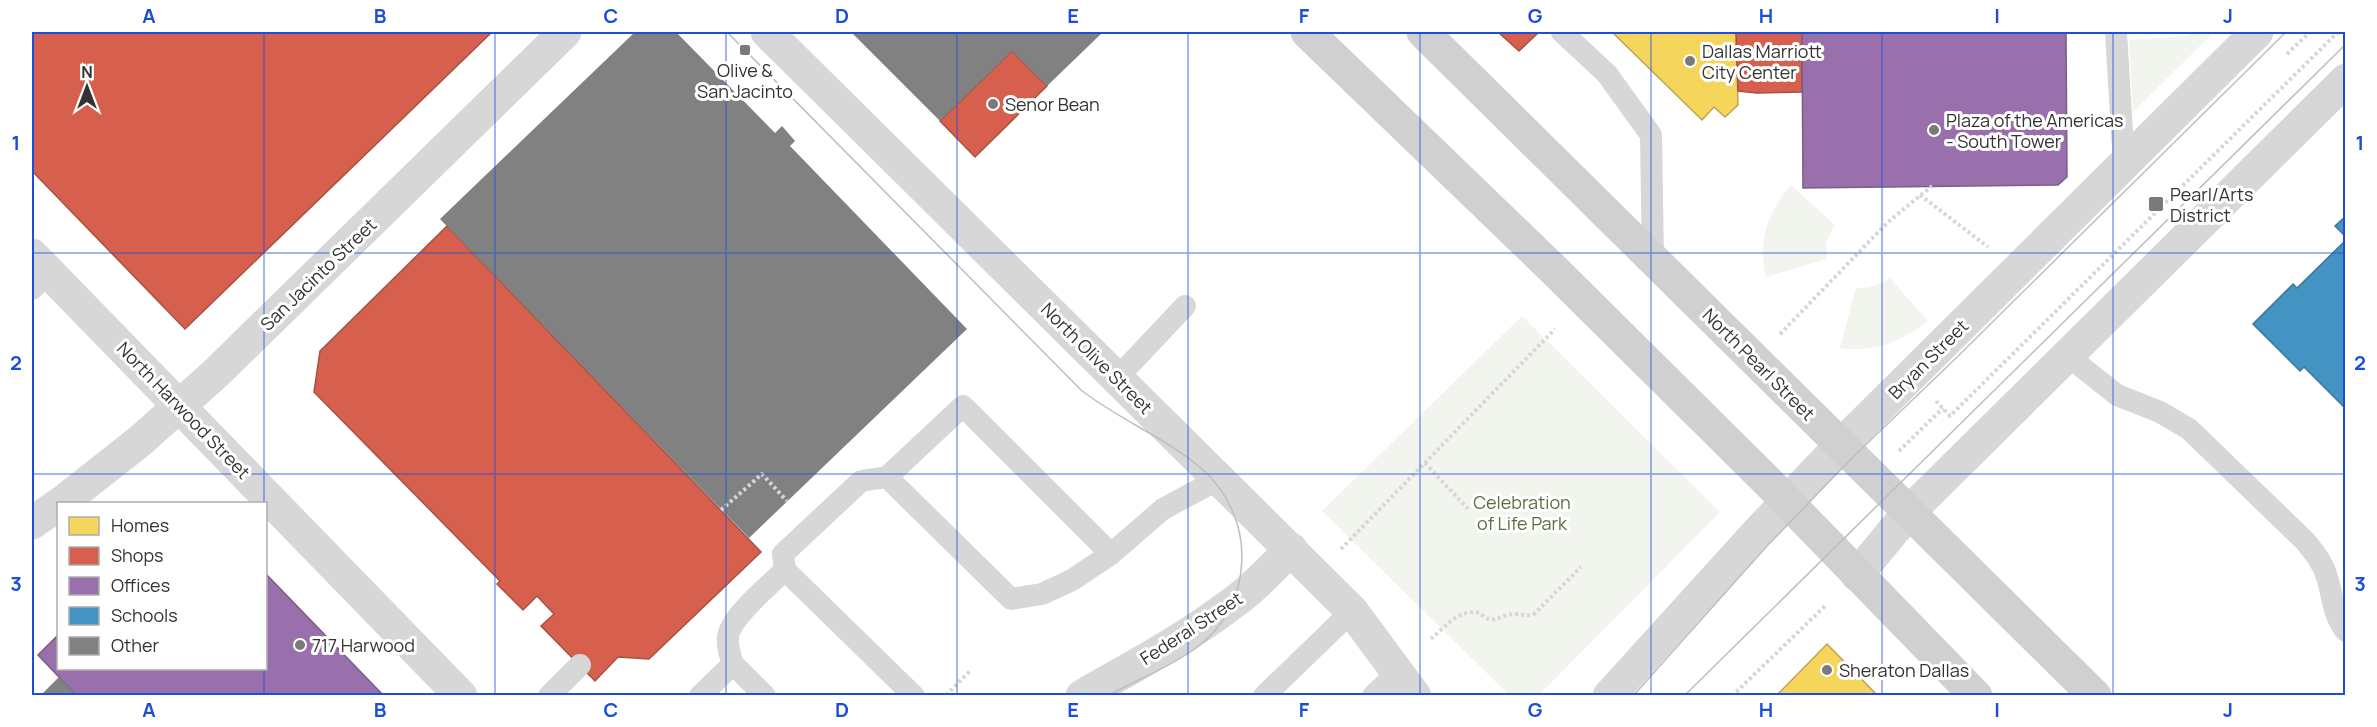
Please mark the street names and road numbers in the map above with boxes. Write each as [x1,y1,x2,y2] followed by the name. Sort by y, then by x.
[255,212,381,336] street label: San Jacinto Street
[1036,297,1158,419] street label: North Olive Street
[1698,303,1820,425] street label: North Pearl Street
[1883,314,1973,404] street label: Bryan Street
[112,336,256,484] street label: North Harwood Street
[1135,586,1247,670] street label: Federal Street

